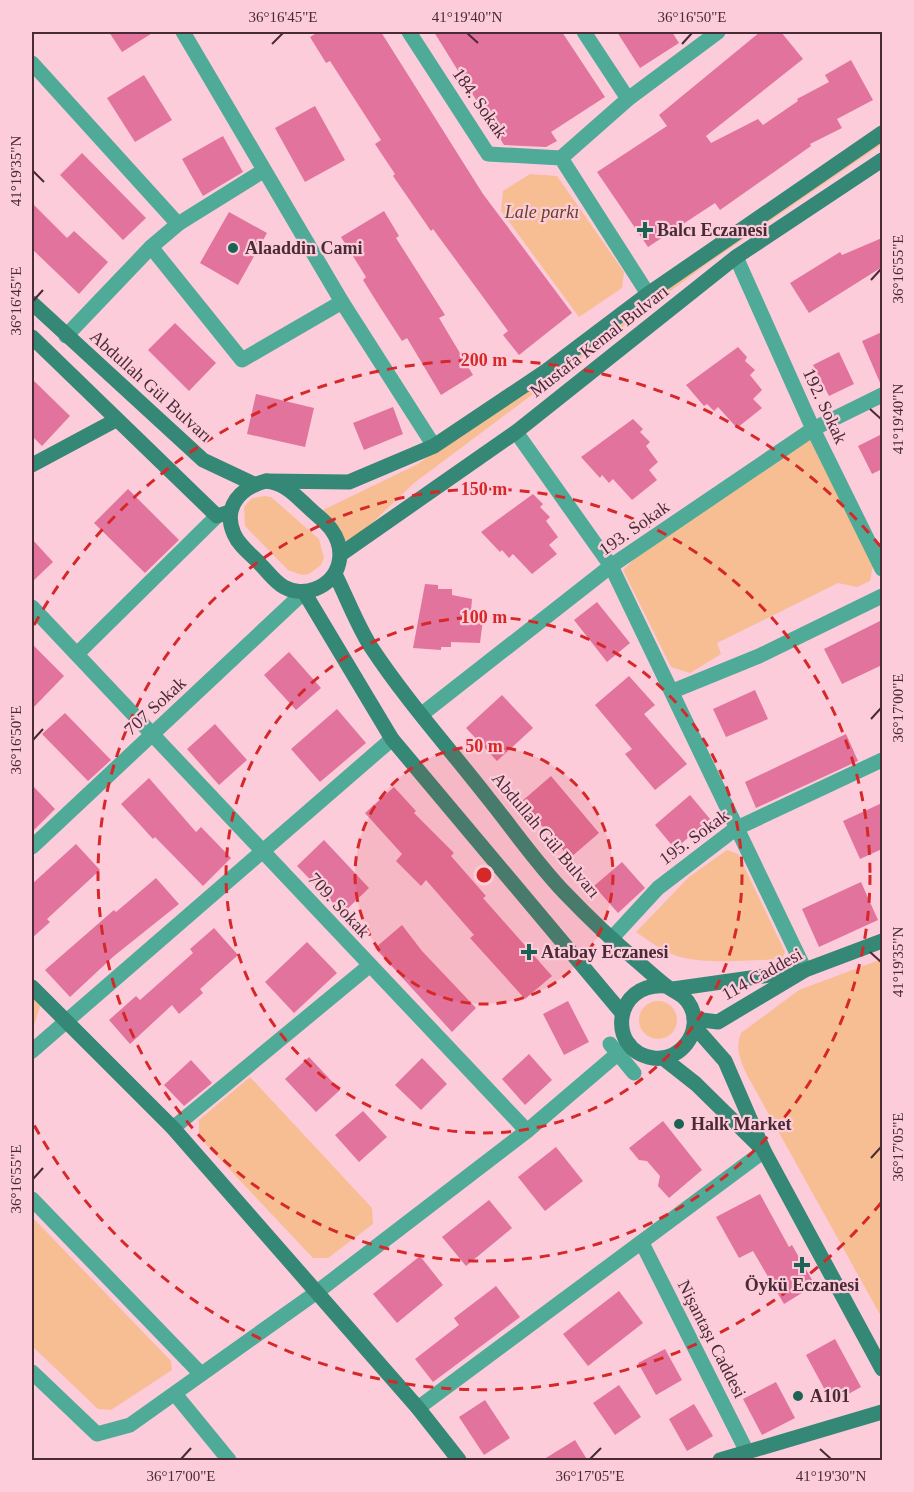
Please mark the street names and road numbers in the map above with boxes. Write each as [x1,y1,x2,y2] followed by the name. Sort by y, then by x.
[449,64,511,142] street label: 184. Sokak
[526,281,672,401] street label: Mustafa Kemal Bulvarı
[86,326,216,446] street label: Abdullah Gül Bulvarı
[799,365,851,447] street label: 192. Sokak
[595,497,673,559] street label: 193. Sokak
[120,673,190,739] street label: 707 Sokak
[488,768,604,902] street label: Abdullah Gül Bulvarı
[655,805,733,869] street label: 195. Sokak
[304,869,374,941] street label: 709. Sokak
[718,944,806,1004] street label: 114 Caddesi
[674,1277,750,1401] street label: Nişantaşı Caddesi

